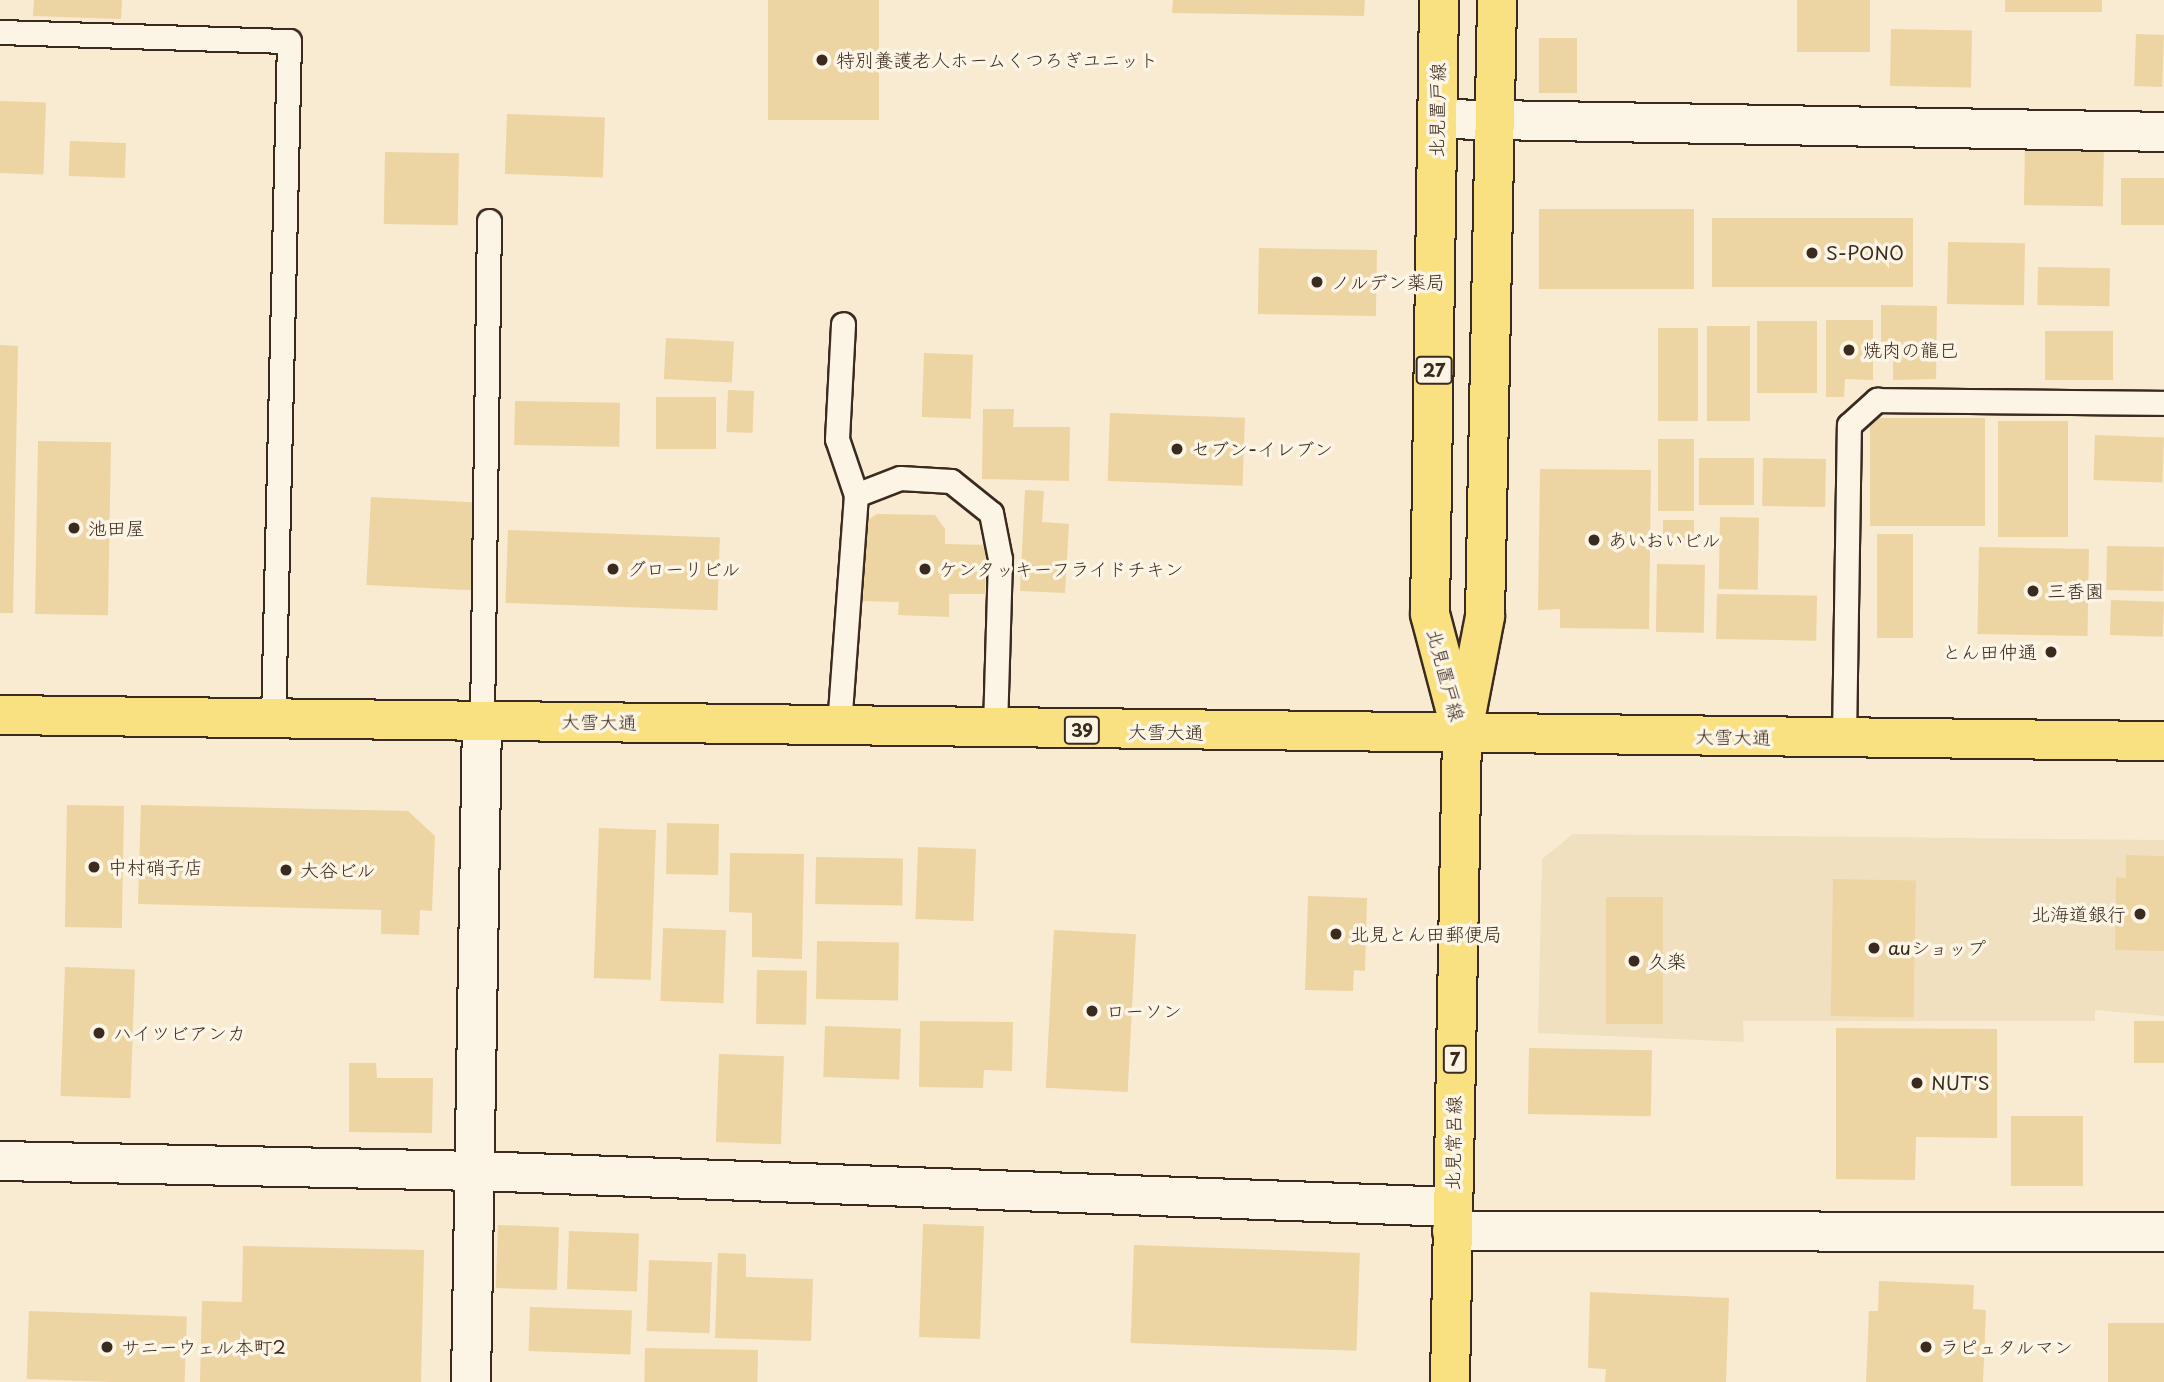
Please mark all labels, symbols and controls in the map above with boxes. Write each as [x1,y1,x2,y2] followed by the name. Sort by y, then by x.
[836,49,1159,71] place label: 特別養護老人ホームくつろぎユニット
[814,52,830,68] marker: 特別養護老人ホームくつろぎユニット
[1425,62,1449,158] street label: 北見置戸線
[1826,242,1904,264] place label: S-PONO
[1804,245,1820,261] marker: S-PONO
[1331,271,1445,293] place label: ノルデン薬局
[1309,274,1325,290] marker: ノルデン薬局
[1863,339,1958,361] place label: 焼肉の龍巳
[1841,342,1857,358] marker: 焼肉の龍巳
[1415,356,1453,384] road number: 27
[1191,438,1333,460] place label: セブン-イレブン
[1169,441,1185,457] marker: セブン-イレブン
[88,517,145,539] place label: 池田屋
[66,520,82,536] marker: 池田屋
[1608,529,1722,551] place label: あいおいビル
[1586,532,1602,548] marker: あいおいビル
[627,558,741,580] place label: グローリビル
[939,558,1186,580] place label: ケンタッキーフライドチキン
[605,561,621,577] marker: グローリビル
[917,561,933,577] marker: ケンタッキーフライドチキン
[2047,580,2104,602] place label: 三香園
[2025,583,2041,599] marker: 三香園
[1423,626,1469,724] street label: 北見置戸線
[1942,641,2037,663] place label: とん田仲通
[2043,644,2059,660] marker: とん田仲通
[561,710,637,734] street label: 大雪大通
[1063,716,1101,744] road number: 39
[1128,720,1204,744] street label: 大雪大通
[1695,725,1771,749] street label: 大雪大通
[108,856,203,878] place label: 中村硝子店
[86,859,102,875] marker: 中村硝子店
[300,859,376,881] place label: 大谷ビル
[278,862,294,878] marker: 大谷ビル
[2031,903,2126,925] place label: 北海道銀行
[2132,906,2148,922] marker: 北海道銀行
[1350,923,1502,945] place label: 北見とん田郵便局
[1328,926,1344,942] marker: 北見とん田郵便局
[1888,937,1987,959] place label: auショップ
[1866,940,1882,956] marker: auショップ
[1648,950,1686,972] place label: 久楽
[1626,953,1642,969] marker: 久楽
[1106,1000,1182,1022] place label: ローソン
[1084,1003,1100,1019] marker: ローソン
[113,1022,246,1044] place label: ハイツビアンカ
[91,1025,107,1041] marker: ハイツビアンカ
[1443,1044,1467,1074] road number: 7
[1931,1072,1990,1094] place label: NUT'S
[1909,1075,1925,1091] marker: NUT'S
[1441,1095,1465,1191] street label: 北見常呂線
[121,1336,286,1358] place label: サニーウェル本町2
[1940,1336,2073,1358] place label: ラピュタルマン
[99,1339,115,1355] marker: サニーウェル本町2
[1918,1339,1934,1355] marker: ラピュタルマン

